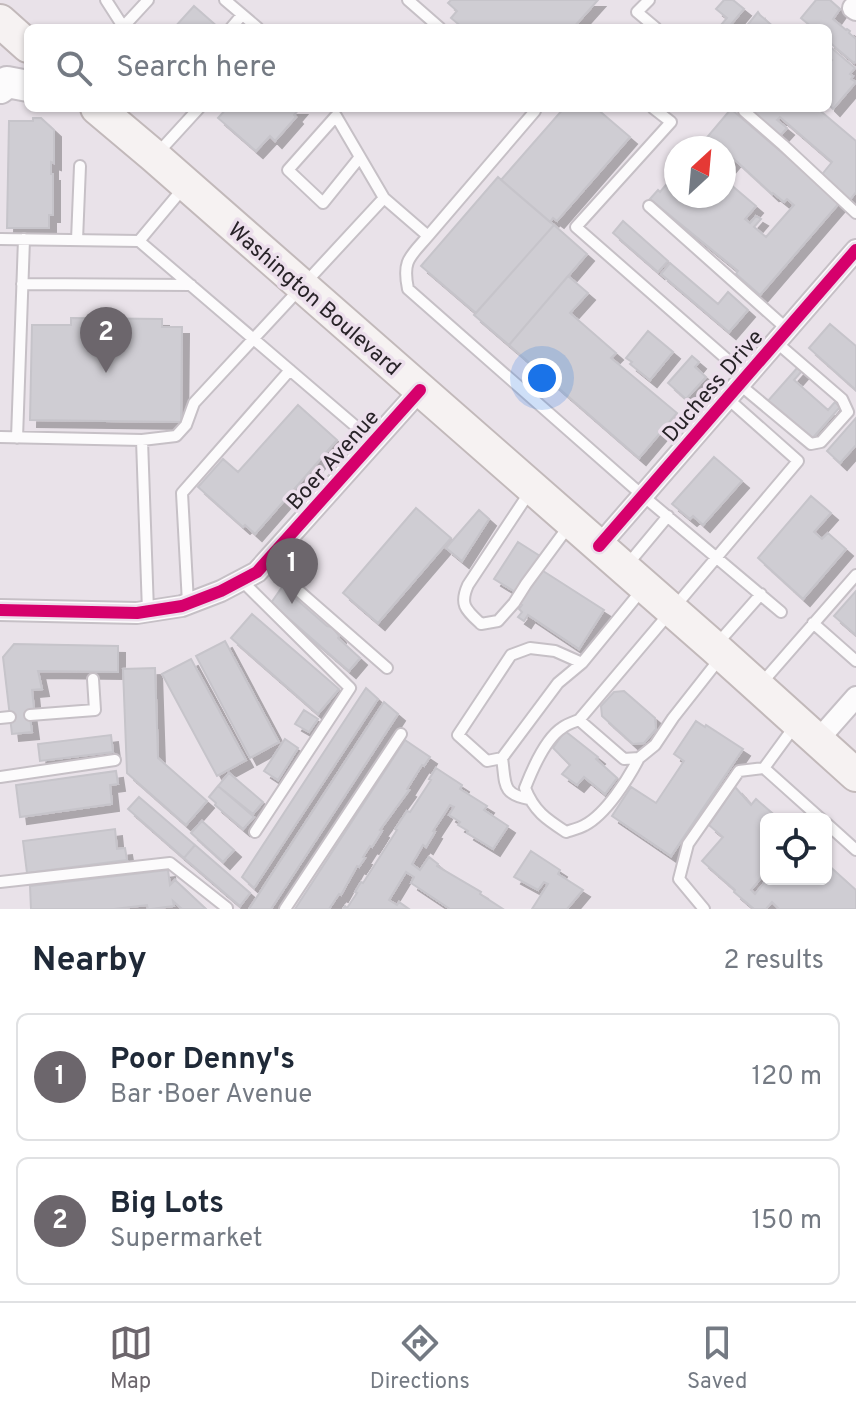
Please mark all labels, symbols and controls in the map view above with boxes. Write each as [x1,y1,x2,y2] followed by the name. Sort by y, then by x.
[24,24,832,112] search box
[52,46,96,90] icon: search
[116,50,276,87] text: Search here
[664,136,736,208] north arrow
[221,217,405,382] street label: Washington Boulevard
[80,307,132,373] pin: 2
[658,325,770,449] street label: Duchess Drive
[522,358,562,398] your location
[282,405,386,516] street label: Boer Avenue
[266,538,318,604] pin: 1
[760,813,832,885] map controls
[760,813,832,885] button: locate
[32,940,147,983] text: Nearby
[724,945,824,978] text: 2 results
[110,1042,295,1079] text: Poor Denny's
[55,1061,65,1094] text: 1
[752,1061,822,1094] text: 120 m
[110,1079,312,1112] text: Bar · Boer Avenue
[110,1186,224,1223] text: Big Lots
[52,1205,68,1238] text: 2
[751,1205,822,1238] text: 150 m
[110,1223,262,1256] text: Supermarket
[109,1321,153,1396] tab: Map
[370,1321,470,1396] tab: Directions
[687,1321,747,1396] tab: Saved

